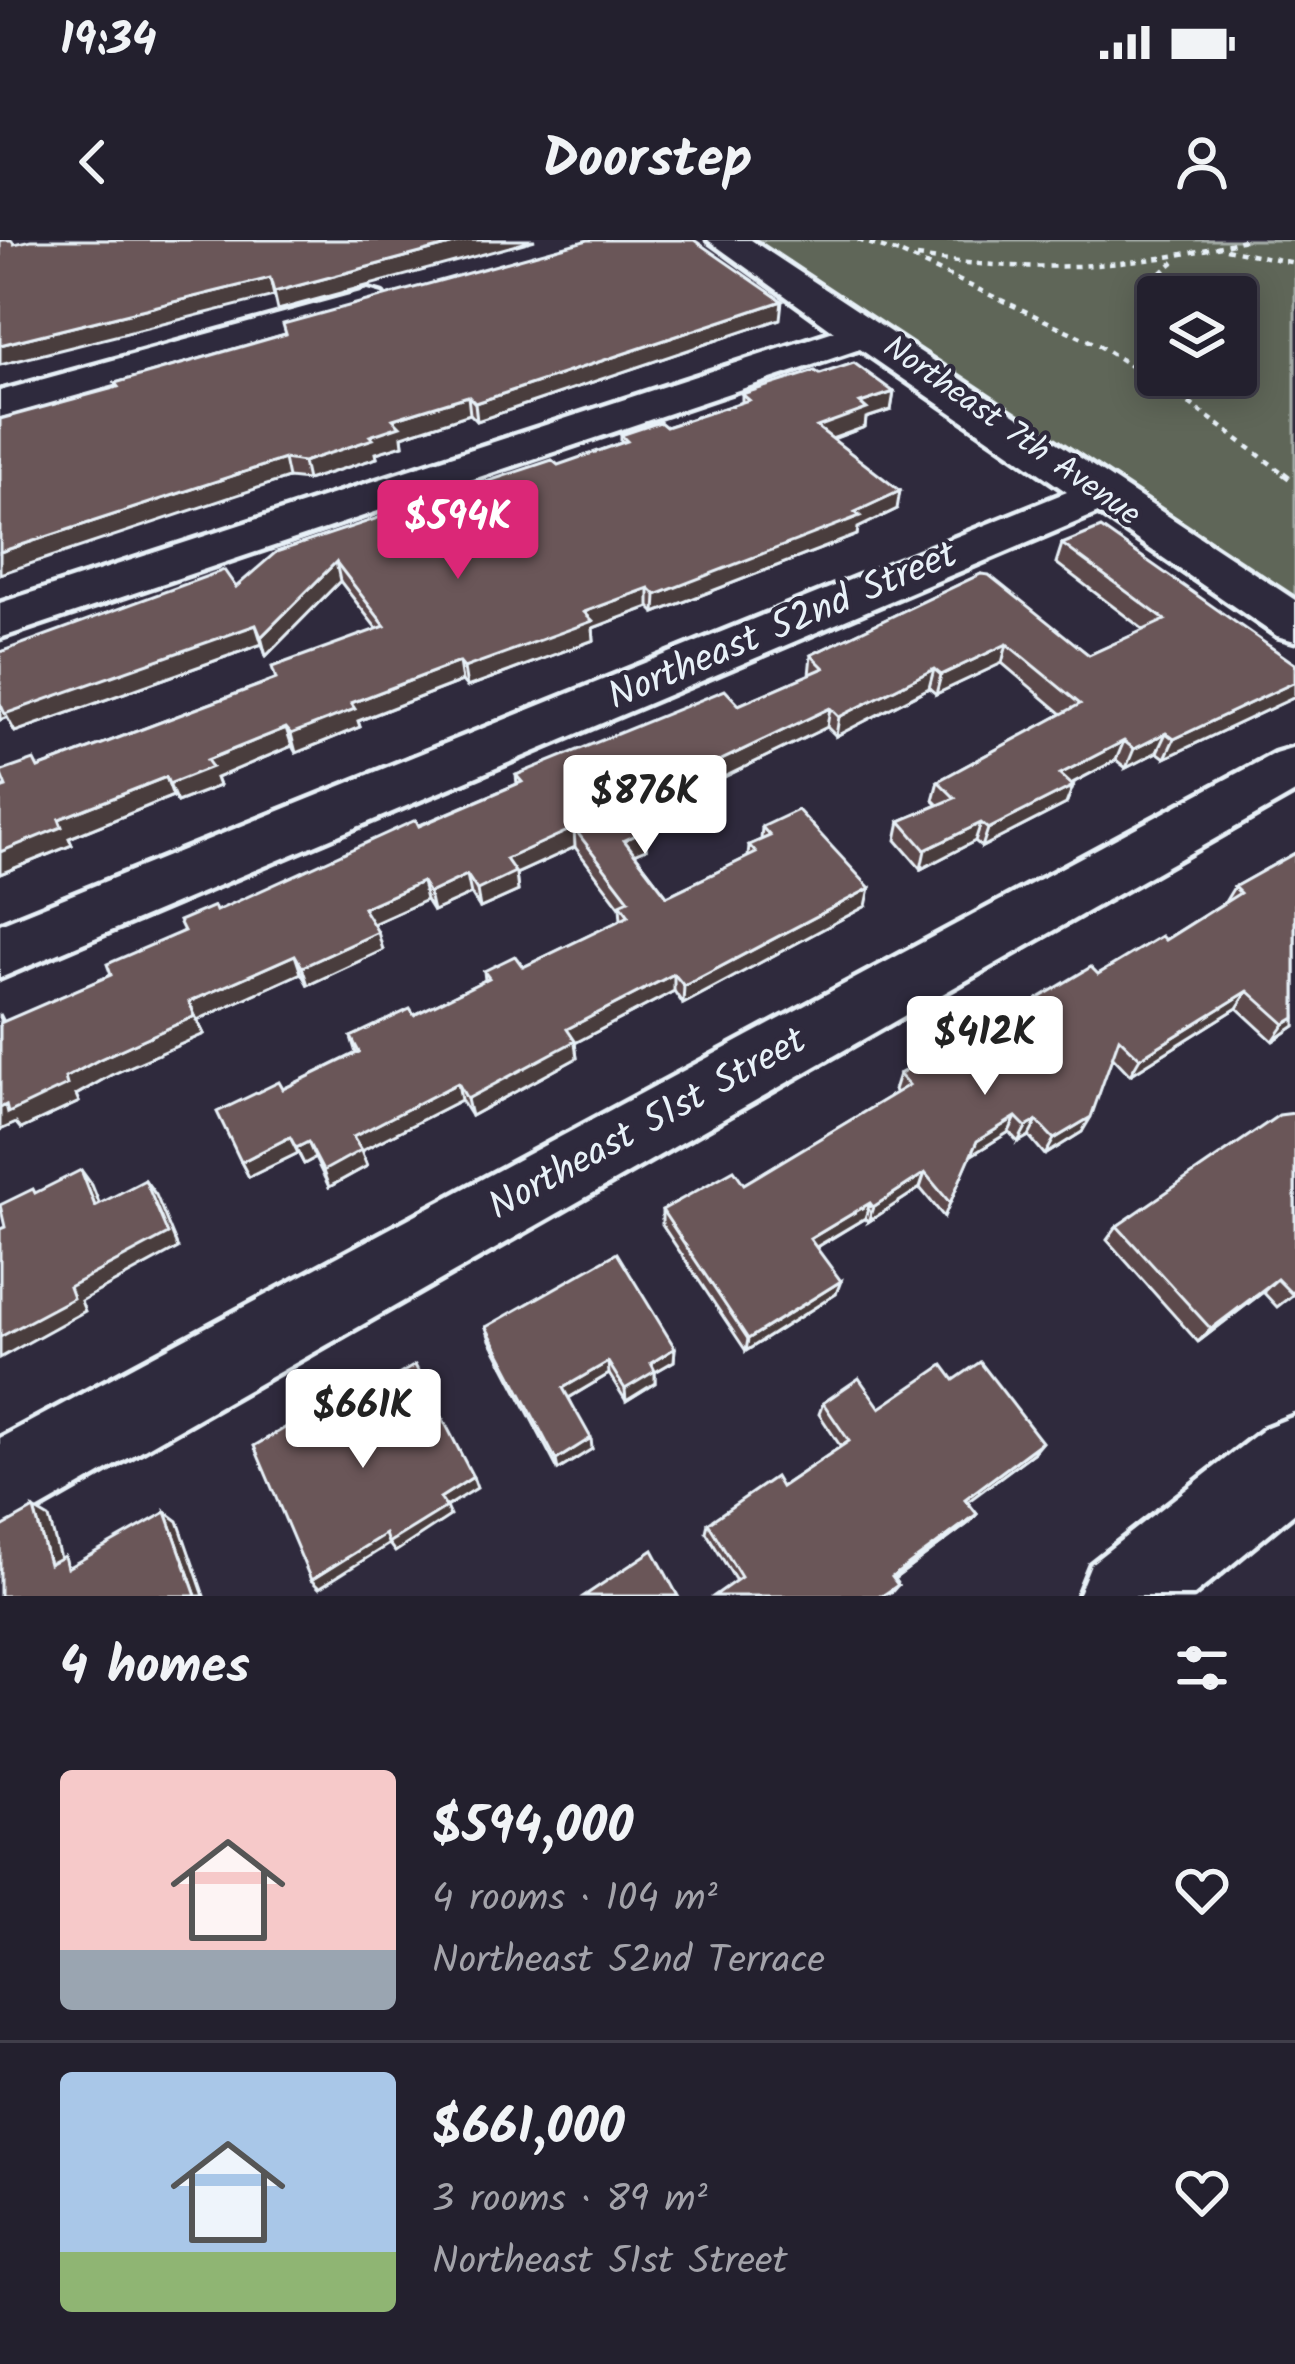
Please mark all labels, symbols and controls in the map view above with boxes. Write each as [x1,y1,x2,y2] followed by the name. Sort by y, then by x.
[60,6,157,78] text: 19:34
[543,119,752,205] text: Doorstep
[60,129,126,195] icon: back
[1169,129,1235,195] icon: person
[1137,276,1257,396] map controls
[1137,276,1257,396] button: layers
[871,323,1151,541] street label: Northeast 7th Avenue
[374,480,542,582] pin: $594K
[404,488,512,550] text: $594K
[598,525,968,729] street label: Northeast 52nd Street
[561,755,729,857] pin: $876K
[590,763,700,825] text: $876K
[901,996,1069,1098] pin: $412K
[934,1004,1036,1066] text: $412K
[477,1011,819,1238] street label: Northeast 51st Street
[279,1369,447,1471] pin: $661K
[313,1377,413,1439] text: $661K
[60,1628,250,1709] text: 4 homes
[1169,1635,1235,1701] icon: filters
[432,1788,633,1869] text: $594,000
[156,1818,300,1962] icon: home
[1169,1857,1235,1923] icon: heart
[432,1869,717,1931] text: 4 rooms · 104 m²
[432,1931,825,1993] text: Northeast 52nd Terrace
[432,2089,625,2170] text: $661,000
[156,2120,300,2264] icon: home
[1169,2159,1235,2225] icon: heart
[432,2170,708,2232] text: 3 rooms · 89 m²
[432,2232,788,2294] text: Northeast 51st Street

